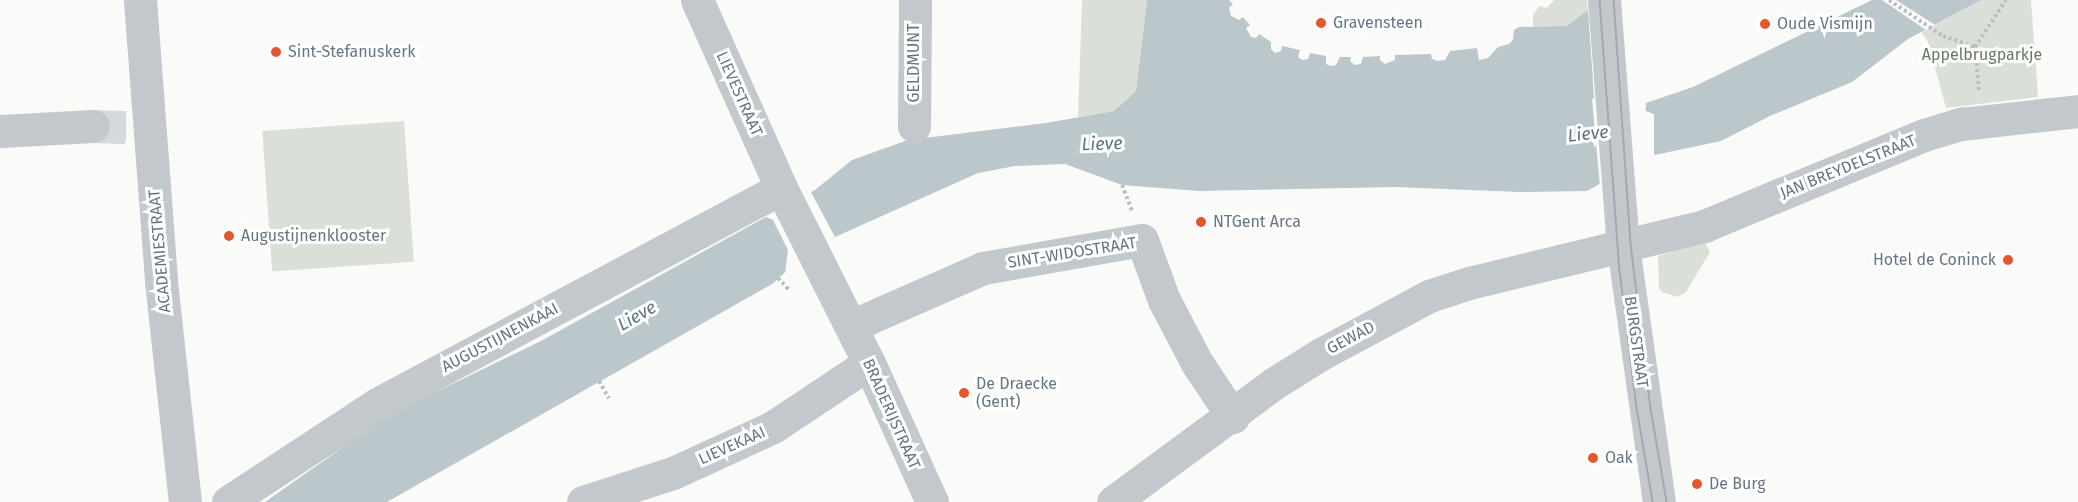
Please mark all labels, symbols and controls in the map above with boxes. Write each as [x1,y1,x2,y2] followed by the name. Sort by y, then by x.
[1333,13,1423,33] place label: Gravensteen
[1777,14,1873,34] place label: Oude Vismijn
[1314,16,1328,30] marker: Gravensteen
[1758,17,1772,31] marker: Oude Vismijn
[904,23,924,103] street label: GELDMUNT
[288,42,416,62] place label: Sint-Stefanuskerk
[269,45,283,59] marker: Sint-Stefanuskerk
[1922,45,2042,65] park label: Appelbrugparkje
[712,49,766,139] street label: LIEVESTRAAT
[1566,121,1610,147] water label: Lieve
[1777,131,1919,203] street label: JAN BREYDELSTRAAT
[1081,132,1123,156] water label: Lieve
[145,189,175,313] street label: ACADEMIESTRAAT
[1213,212,1301,232] place label: NTGent Arca
[1194,215,1208,229] marker: NTGent Arca
[241,226,386,246] place label: Augustijnenklooster
[222,229,236,243] marker: Augustijnenklooster
[1006,233,1138,273] street label: SINT-WIDOSTRAAT
[1873,250,1996,270] place label: Hotel de Coninck
[2001,253,2015,267] marker: Hotel de Coninck
[1620,295,1652,389] street label: BURGSTRAAT
[614,296,660,336] water label: Lieve
[438,299,562,377] street label: AUGUSTIJNENKAAI
[1324,317,1378,359] street label: GEWAD
[858,356,924,472] street label: BRADERIJSTRAAT
[976,374,1057,412] place label: De Draecke (Gent)
[957,386,971,400] marker: De Draecke (Gent)
[696,423,768,469] street label: LIEVEKAAI
[1605,448,1633,468] place label: Oak
[1586,451,1600,465] marker: Oak
[1709,474,1766,494] place label: De Burg
[1690,477,1704,491] marker: De Burg

